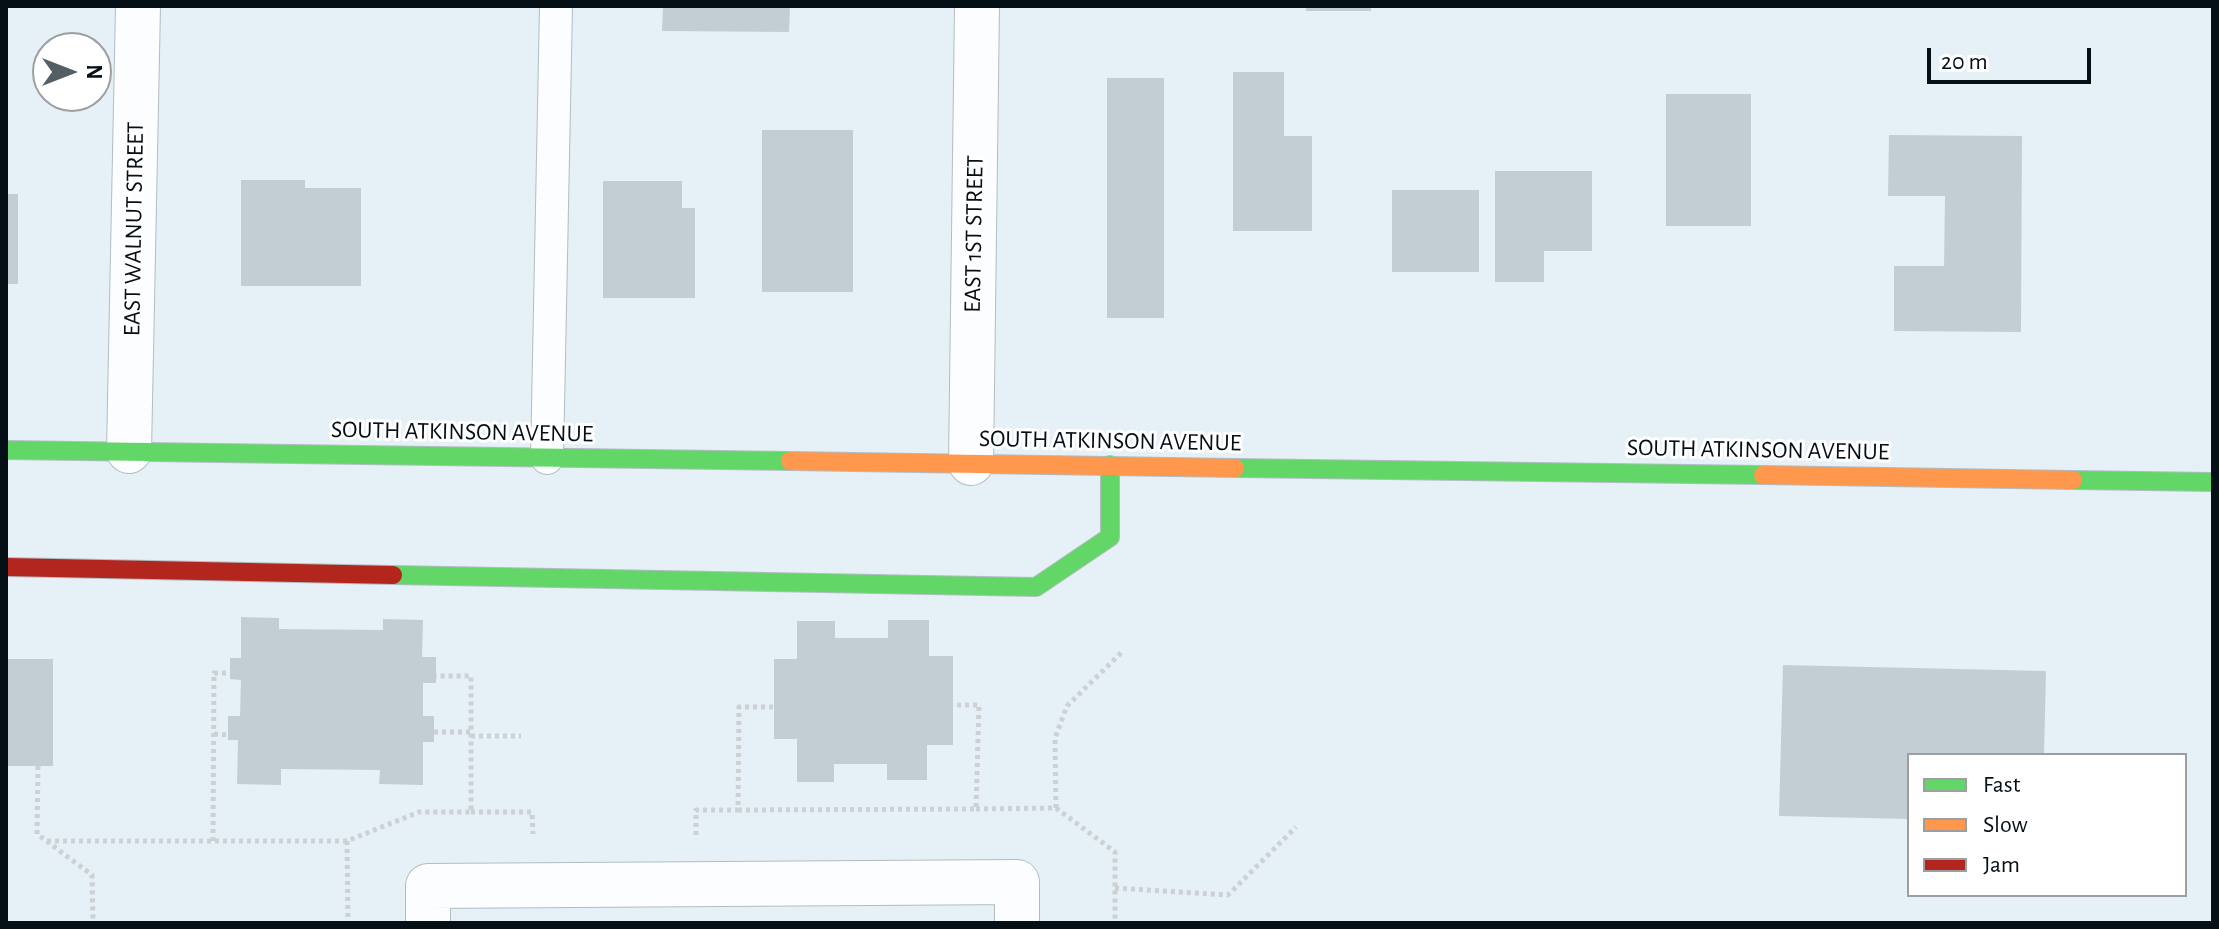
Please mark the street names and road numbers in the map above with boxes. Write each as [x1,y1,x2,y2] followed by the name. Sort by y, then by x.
[118,121,150,337] street label: EAST WALNUT STREET
[958,155,990,313] street label: EAST 1ST STREET
[331,415,593,449] street label: SOUTH ATKINSON AVENUE
[979,424,1241,458] street label: SOUTH ATKINSON AVENUE
[1627,433,1889,467] street label: SOUTH ATKINSON AVENUE

